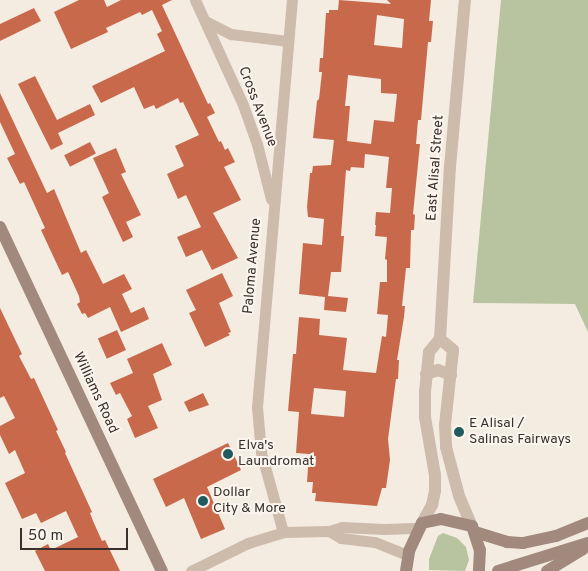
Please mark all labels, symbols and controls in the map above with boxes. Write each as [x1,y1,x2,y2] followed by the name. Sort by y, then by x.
[234,64,280,150] street label: Cross Avenue
[424,114,448,222] street label: East Alisal Street
[240,217,266,315] street label: Paloma Avenue
[69,350,121,436] street label: Williams Road
[469,416,571,448] place label: E Alisal / Salinas Fairways
[453,426,465,438] marker: E Alisal / Salinas Fairways
[238,438,314,471] place label: Elva's Laundromat
[222,448,234,460] marker: Elva's Laundromat
[213,485,286,518] place label: Dollar City & More
[197,495,209,507] marker: Dollar City & More
[22,518,130,550] scale bar
[28,527,63,546] text: 50 m

